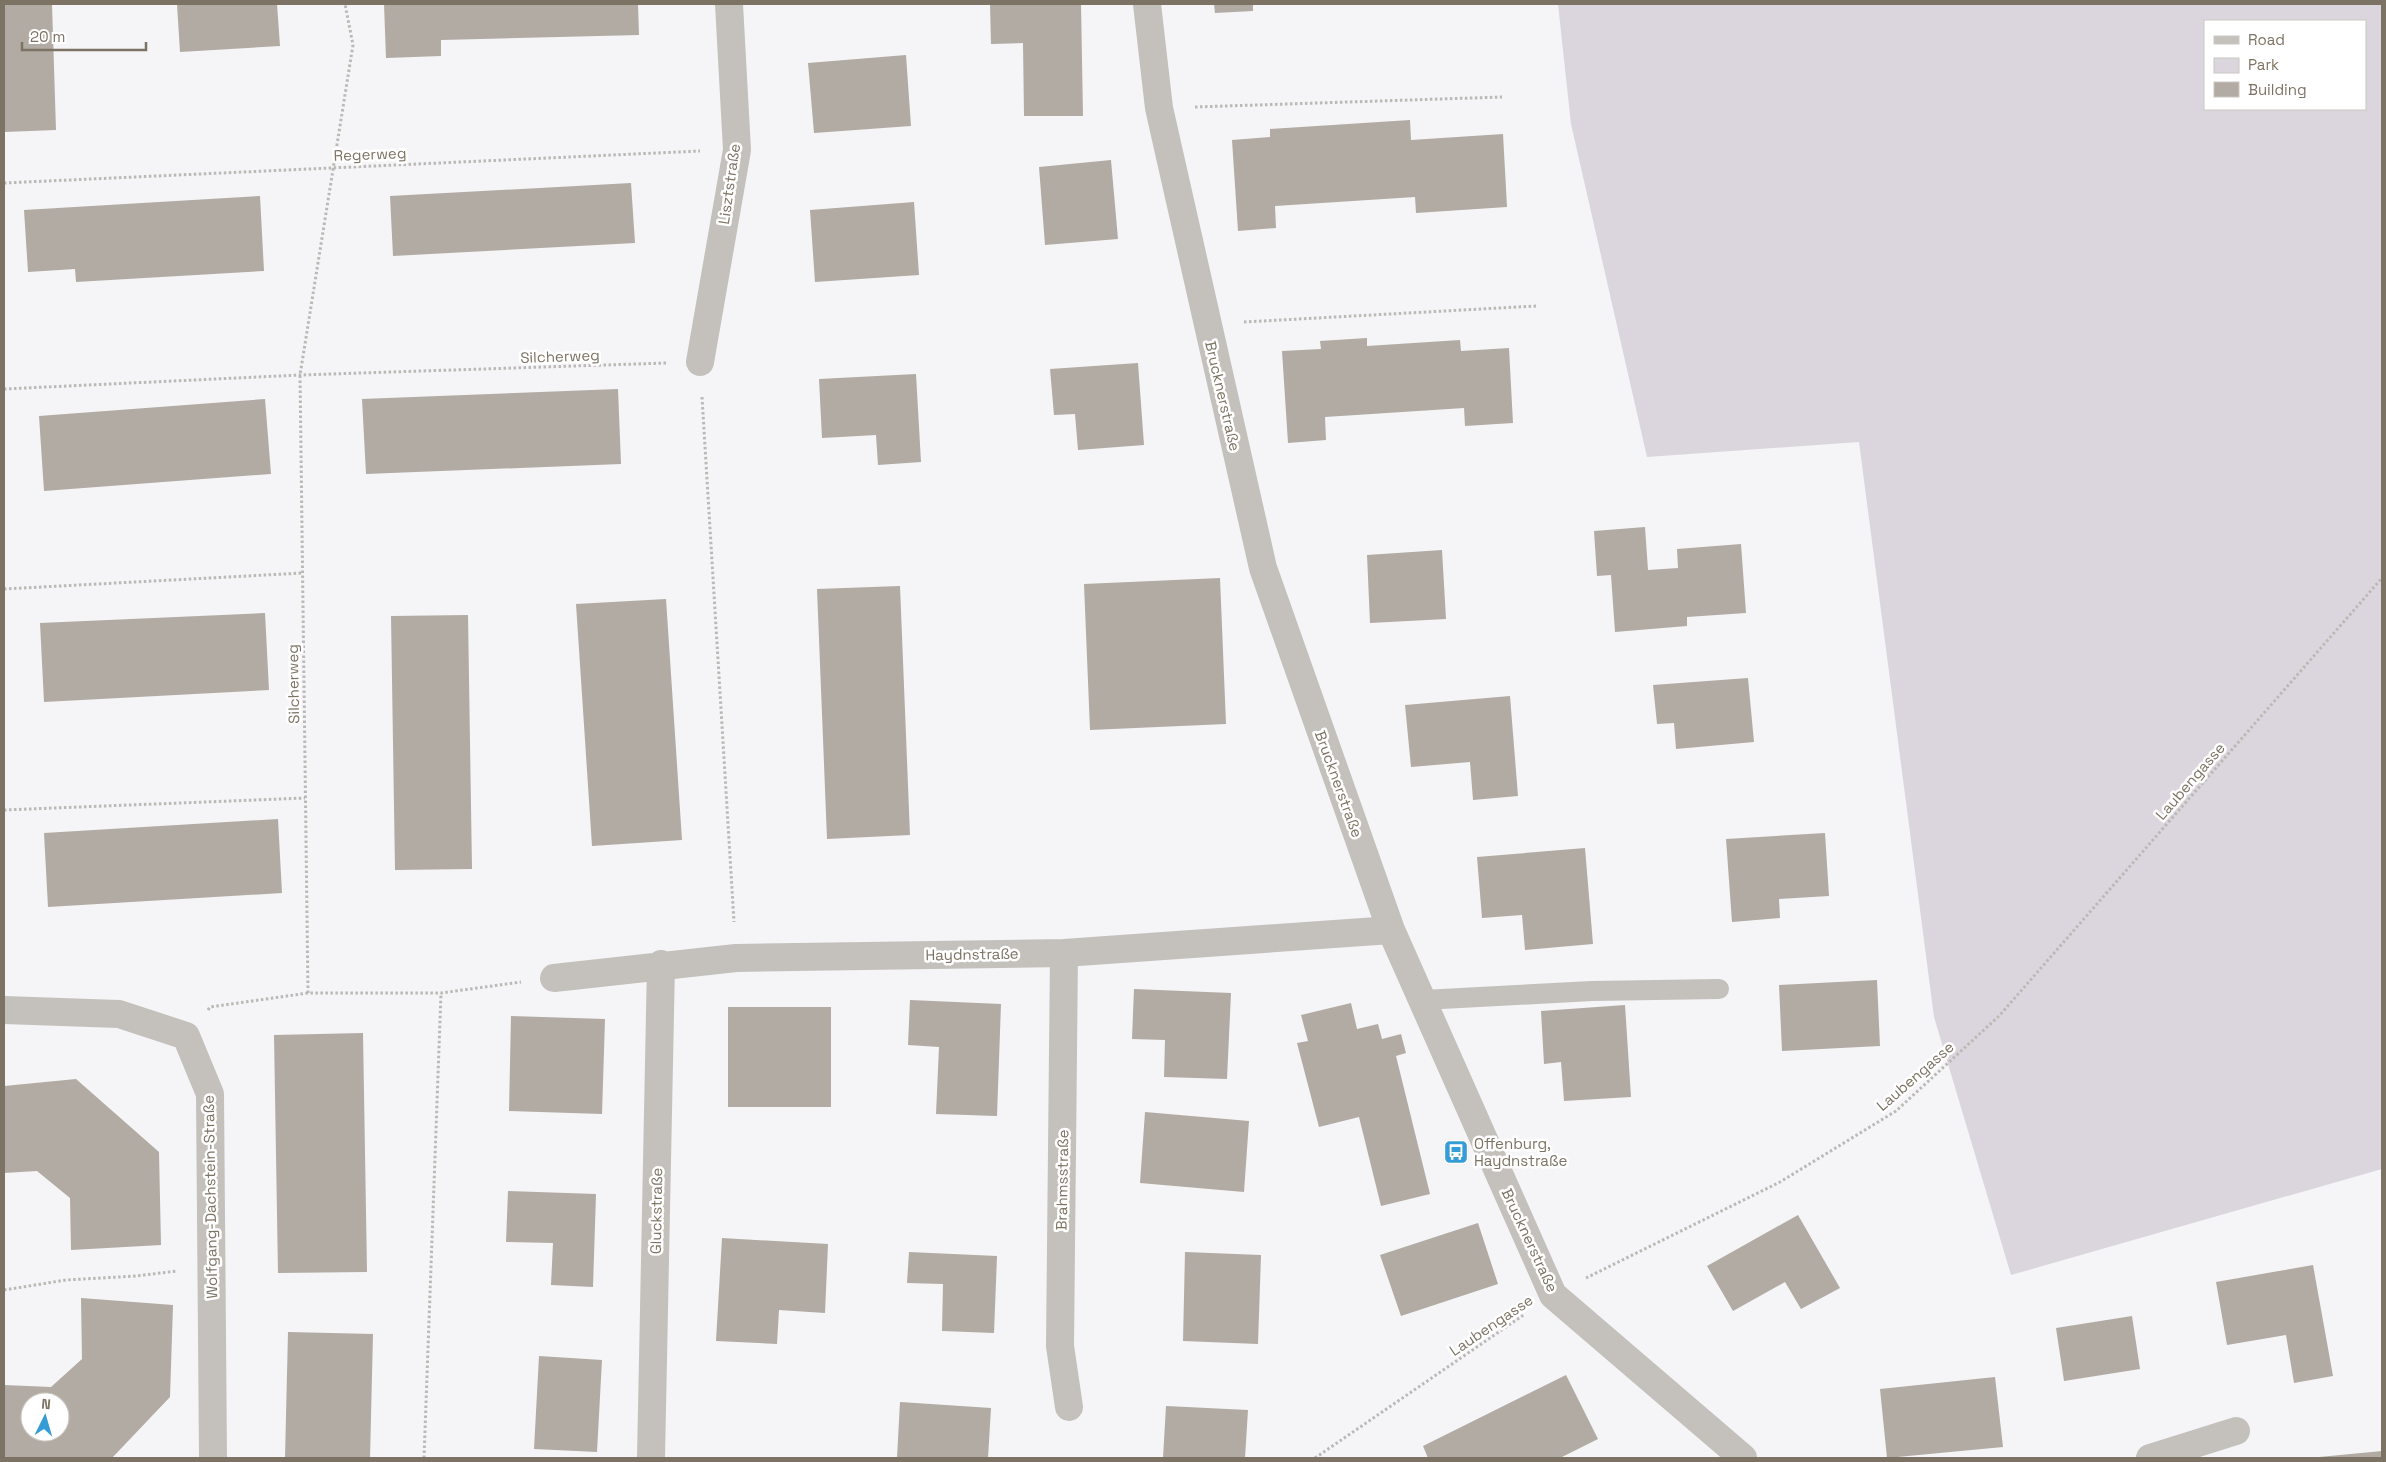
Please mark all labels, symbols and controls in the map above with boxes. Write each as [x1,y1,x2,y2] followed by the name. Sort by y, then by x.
[22,20,146,52] scale bar
[2204,20,2366,110] legend
[30,27,65,46] text: 20 m
[2248,30,2285,49] text: Road
[2248,55,2279,74] text: Park
[2248,80,2307,99] text: Building
[714,142,744,226] street label: Lisztstraße
[333,143,407,165] street label: Regerweg
[1201,339,1245,453] street label: Brucknerstraße
[520,345,600,367] street label: Silcherweg
[283,644,303,724] street label: Silcherweg
[1311,728,1367,840] street label: Brucknerstraße
[2151,738,2229,824] street label: Laubengasse
[925,944,1019,964] street label: Haydnstraße
[1872,1037,1958,1115] street label: Laubengasse
[199,1095,221,1299] street label: Wolfgang-Dachstein-Straße
[1052,1129,1072,1231] street label: Brahmsstraße
[1474,1134,1567,1170] place label: Offenburg, Haydnstraße
[1443,1139,1469,1165] bus stop icon: Offenburg, Haydnstraße
[646,1167,666,1254] street label: Gluckstraße
[1498,1185,1562,1295] street label: Brucknerstraße
[1446,1290,1536,1360] street label: Laubengasse
[20,1392,70,1442] north arrow
[41,1395,52,1413] text: N

